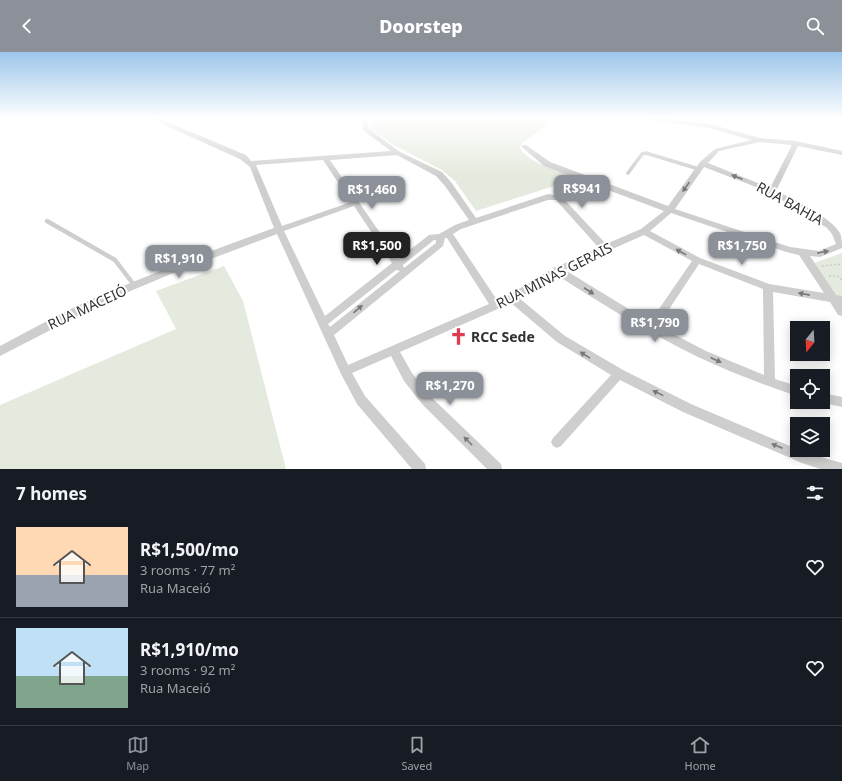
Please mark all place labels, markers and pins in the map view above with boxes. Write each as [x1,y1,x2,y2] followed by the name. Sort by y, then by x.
[554,175,610,209] pin: R$941
[335,176,409,210] pin: R$1,460
[340,232,414,266] pin: R$1,500
[705,232,779,266] pin: R$1,750
[142,245,216,279] pin: R$1,910
[618,309,692,343] pin: R$1,790
[448,326,468,346] church icon: RCC Sede
[471,327,535,346] place label: RCC Sede
[413,372,487,406] pin: R$1,270

